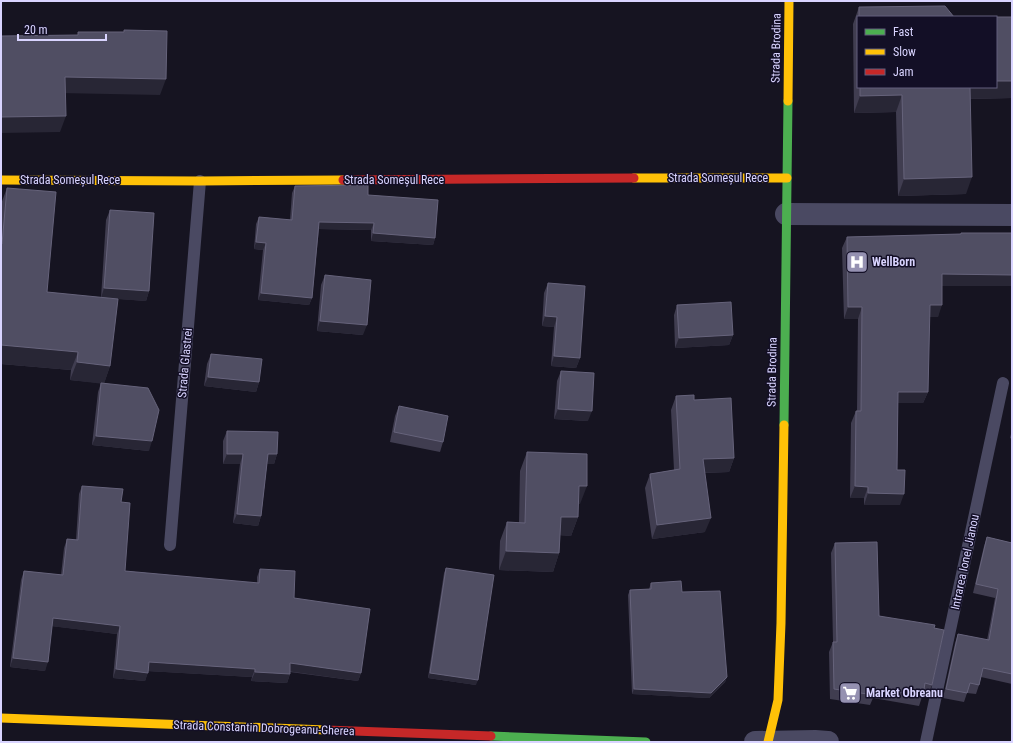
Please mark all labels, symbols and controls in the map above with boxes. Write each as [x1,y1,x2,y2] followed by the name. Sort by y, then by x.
[768,13,784,83] street label: Strada Brodina
[18,16,106,42] scale bar
[857,16,997,88] legend
[24,23,48,37] text: 20 m
[893,25,914,39] text: Fast
[893,45,916,59] text: Slow
[893,65,914,79] text: Jam
[668,171,768,186] street label: Strada Someșul Rece
[20,173,120,188] street label: Strada Someșul Rece
[344,173,444,188] street label: Strada Someșul Rece
[844,249,870,275] hospital icon: WellBorn
[872,255,915,269] place label: WellBorn
[175,328,195,398] street label: Strada Glastrei
[764,337,780,407] street label: Strada Brodina
[948,513,982,611] street label: Intrarea Ionel Jianou
[837,680,863,706] supermarket icon: Market Obreanu
[866,686,943,700] place label: Market Obreanu
[173,718,355,738] street label: Strada Constantin Dobrogeanu-Gherea

